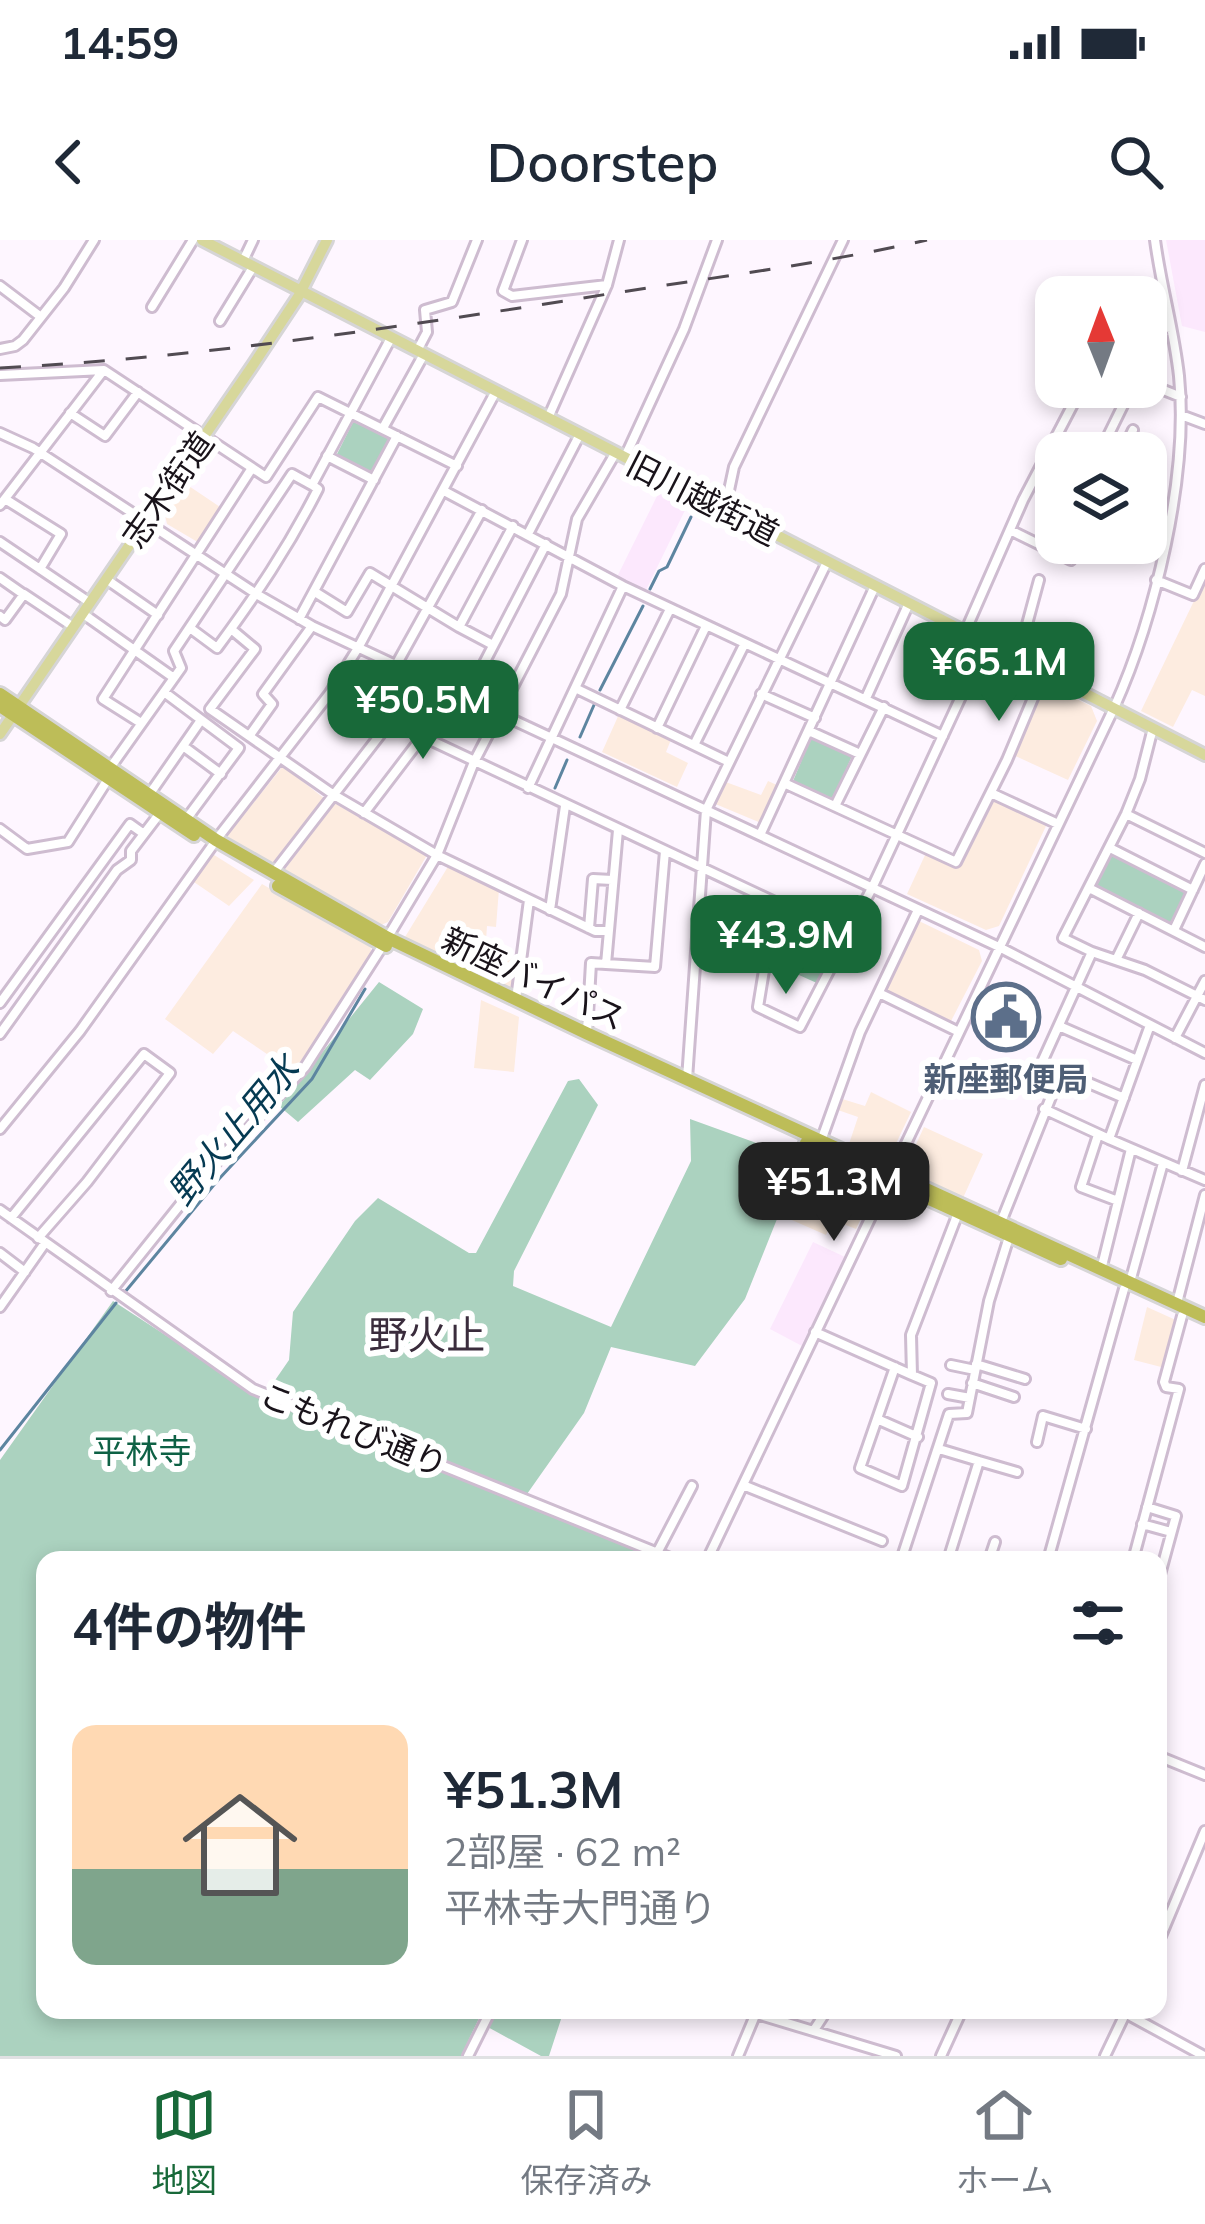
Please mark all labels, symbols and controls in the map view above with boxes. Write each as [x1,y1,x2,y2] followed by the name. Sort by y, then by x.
[60,14,179,70] text: 14:59
[487,128,718,196] text: Doorstep
[36,129,102,195] icon: back
[1103,129,1169,195] icon: search
[1035,276,1167,408] north arrow
[1035,276,1167,564] map controls
[112,423,222,555] street label: 志木街道
[1035,432,1167,564] button: layers
[620,442,786,554] street label: 旧川越街道
[901,622,1097,724] pin: ¥65.1M
[930,636,1068,685] text: ¥65.1M
[325,660,521,762] pin: ¥50.5M
[354,674,492,723] text: ¥50.5M
[688,895,884,997] pin: ¥43.9M
[717,909,855,958] text: ¥43.9M
[436,918,632,1038] street label: 新座バイパス
[971,982,1041,1052] public building icon: 新座郵便局
[158,1044,311,1213] water label: 野火止用水
[924,1058,1089,1099] place label: 新座郵便局
[736,1142,932,1244] pin: ¥51.3M
[765,1156,903,1205] text: ¥51.3M
[368,1310,486,1359] district label: 野火止
[255,1373,453,1485] street label: こもれび通り
[93,1430,192,1471] park label: 平林寺
[1065,1590,1131,1656] icon: filters
[72,1594,307,1658] text: 4件の物件
[444,1757,623,1821] text: ¥51.3M
[168,1773,312,1917] icon: home
[444,1827,681,1876] text: 2部屋 · 62 m²
[444,1883,717,1932] text: 平林寺大門通り
[151,2082,217,2202] tab: 地図
[520,2082,652,2202] tab: 保存済み
[955,2082,1053,2202] tab: ホーム

